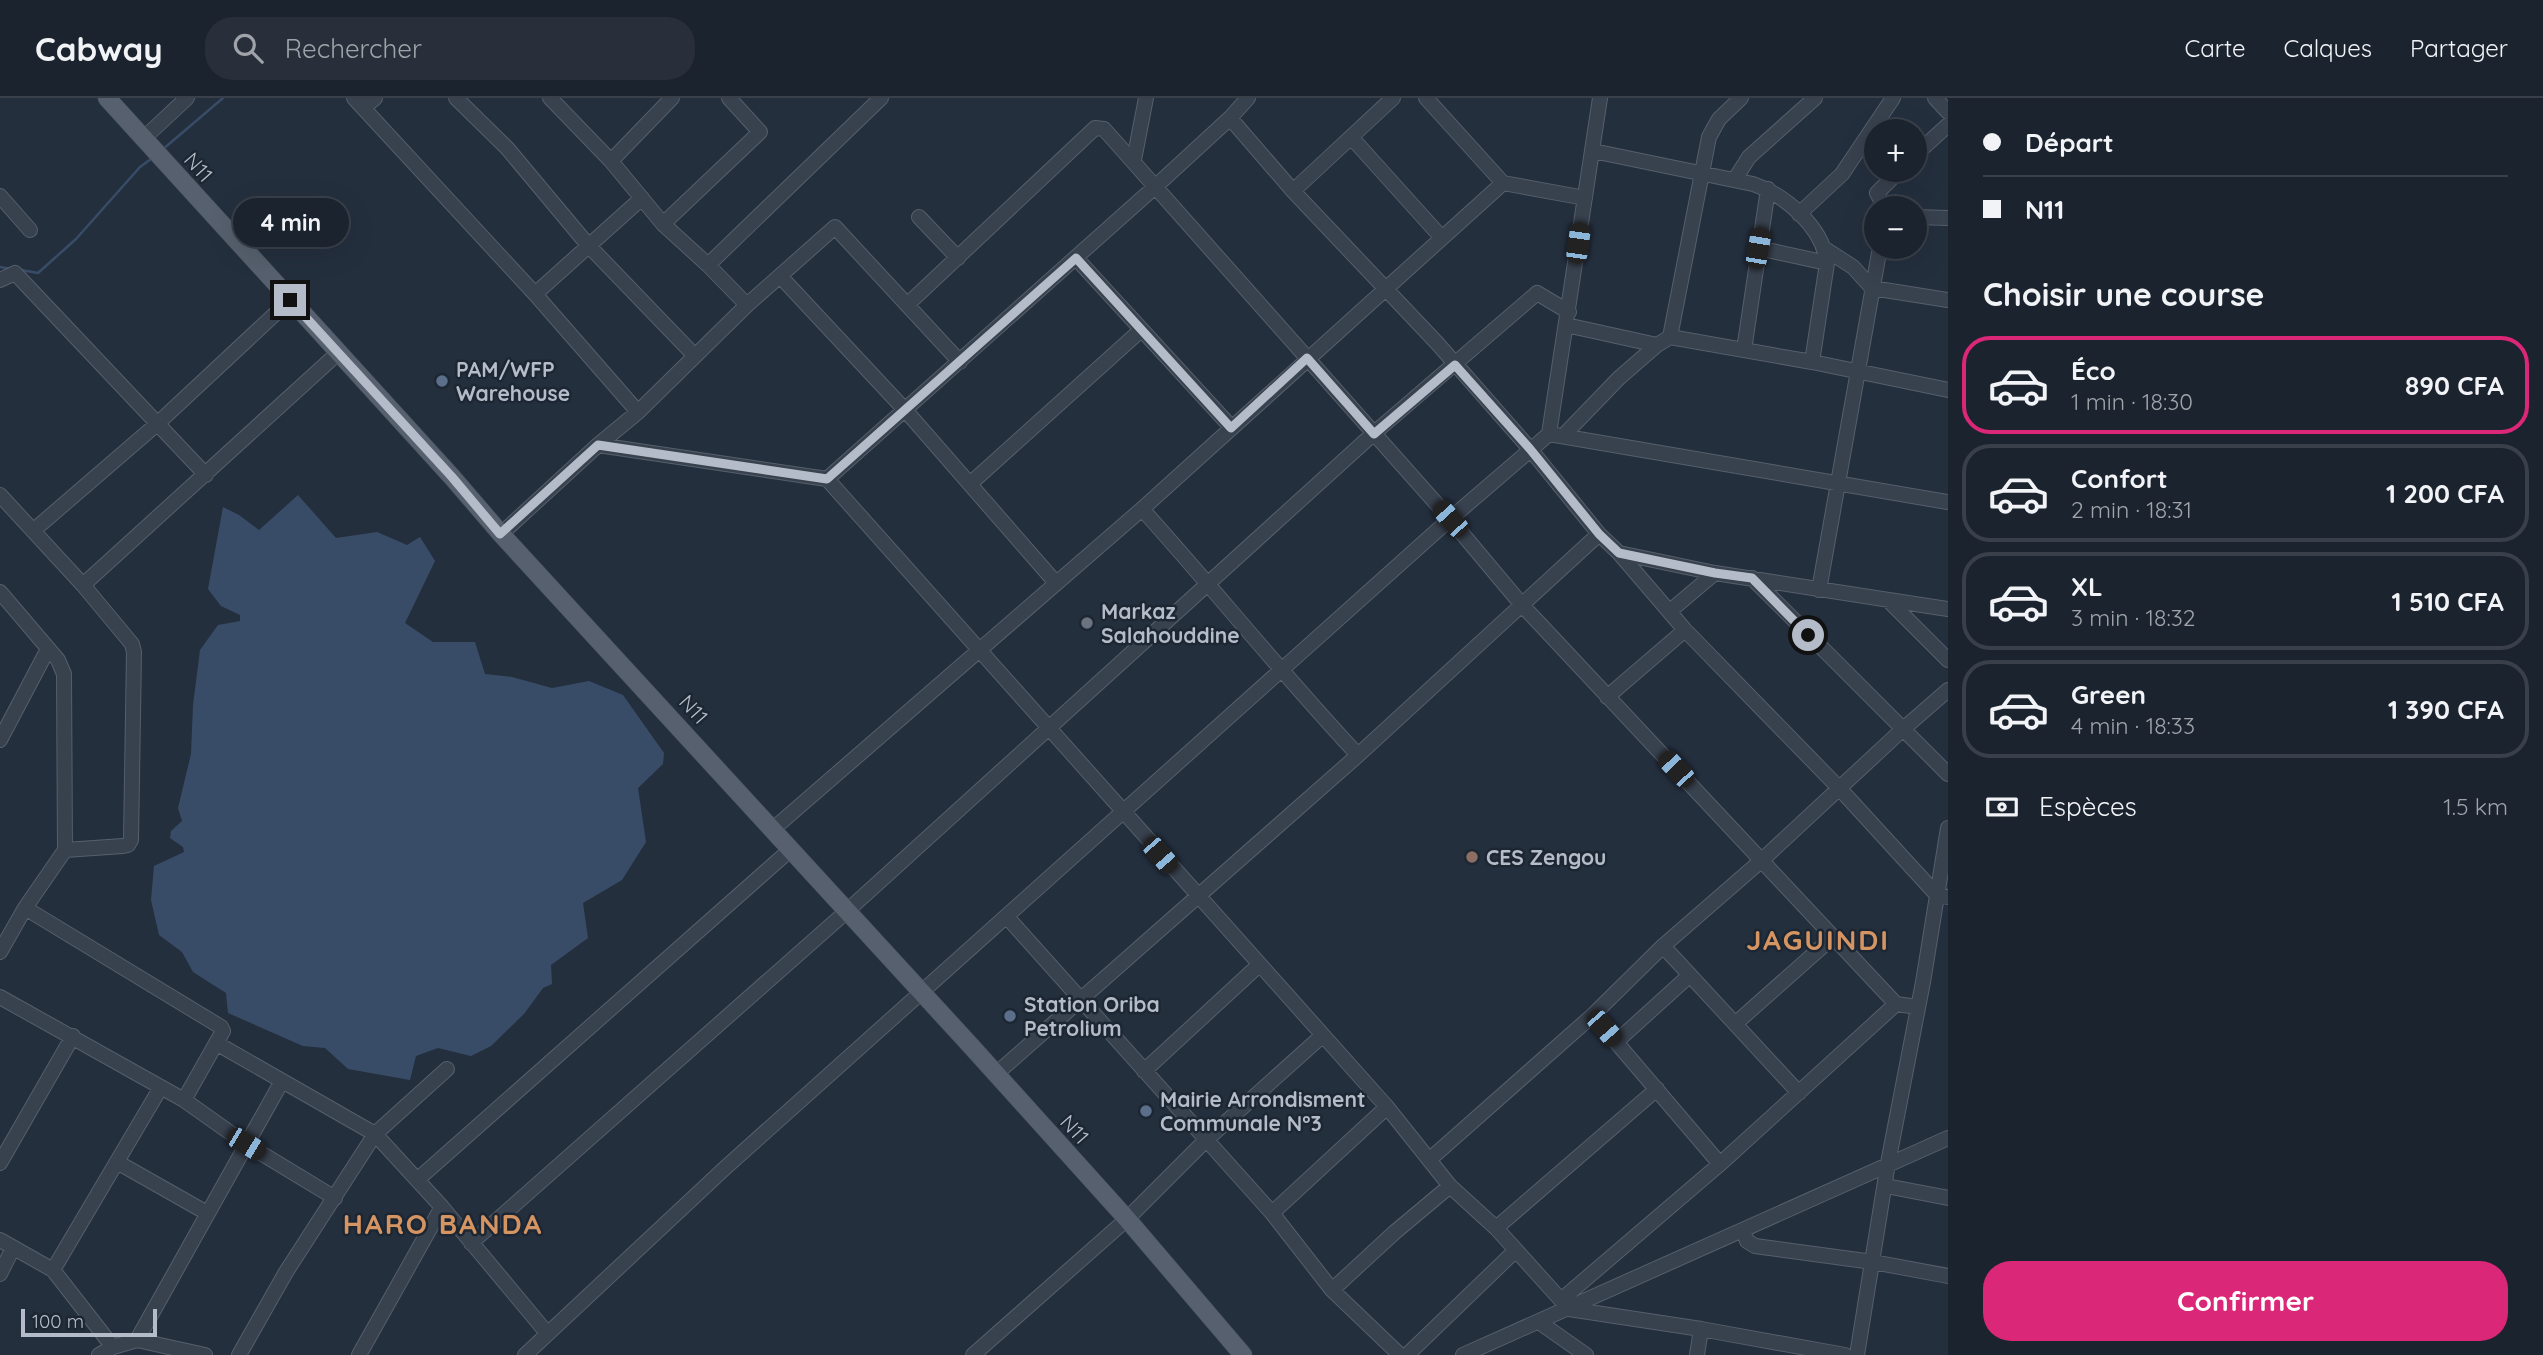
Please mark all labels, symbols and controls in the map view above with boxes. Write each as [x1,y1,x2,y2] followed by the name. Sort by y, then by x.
[205,17,695,80] search box
[35,28,163,69] text: Cabway
[229,29,267,67] icon: search
[285,32,422,65] text: Rechercher
[2184,33,2246,63] text: Carte
[2284,33,2372,63] text: Calques
[2410,33,2508,63] text: Partager
[1864,119,1927,259] map controls
[1864,119,1927,182] button: +
[2025,126,2114,159] text: Départ
[179,147,219,187] street label: N11
[2025,193,2064,226] text: N11
[1864,196,1927,259] button: −
[232,198,348,248] callout: 4 min
[261,208,321,237] text: 4 min
[1565,221,1592,265] car
[1745,225,1772,271] car
[1983,274,2264,314] text: Choisir une course
[274,284,306,316] route end
[1987,354,2050,417] icon: car
[2071,354,2116,387] text: Éco
[456,356,570,406] place label: PAM/WFP Warehouse
[2405,369,2504,402] text: 890 CFA
[434,373,450,389] marker: PAM/WFP Warehouse
[2071,387,2193,416] text: 1 min · 18:30
[1987,462,2050,525] icon: car
[2071,462,2168,495] text: Confort
[2386,477,2504,510] text: 1 200 CFA
[2071,495,2192,524] text: 2 min · 18:31
[1429,496,1472,542] car
[1987,570,2050,633] icon: car
[2071,570,2103,603] text: XL
[2392,585,2504,618] text: 1 510 CFA
[1101,598,1240,648] place label: Markaz Salahouddine
[2071,603,2196,632] text: 3 min · 18:32
[1079,615,1095,631] marker: Markaz Salahouddine
[1792,619,1824,651] route start
[1987,678,2050,741] icon: car
[2071,678,2146,711] text: Green
[674,689,714,729] street label: N11
[2388,693,2504,726] text: 1 390 CFA
[2071,711,2195,740] text: 4 min · 18:33
[1654,746,1699,792] car
[1983,788,2021,826] icon: cash
[2039,790,2137,823] text: Espèces
[2443,792,2508,821] text: 1.5 km
[1139,832,1182,878] car
[1486,844,1606,870] place label: CES Zengou
[1464,849,1480,865] marker: CES Zengou
[1746,922,1890,957] district label: JAGUINDI
[1024,991,1160,1041] place label: Station Oriba Petrolium
[1583,1005,1626,1051] car
[1002,1008,1018,1024] marker: Station Oriba Petrolium
[1160,1086,1366,1136] place label: Mairie Arrondisment Communale N°3
[1138,1103,1154,1119] marker: Mairie Arrondisment Communale N°3
[1055,1109,1095,1149] street label: N11
[223,1124,270,1164] car
[343,1206,543,1241] district label: HARO BANDA
[1983,1261,2508,1341] button: Confirmer
[21,1306,158,1338] scale bar
[32,1309,84,1333] text: 100 m

